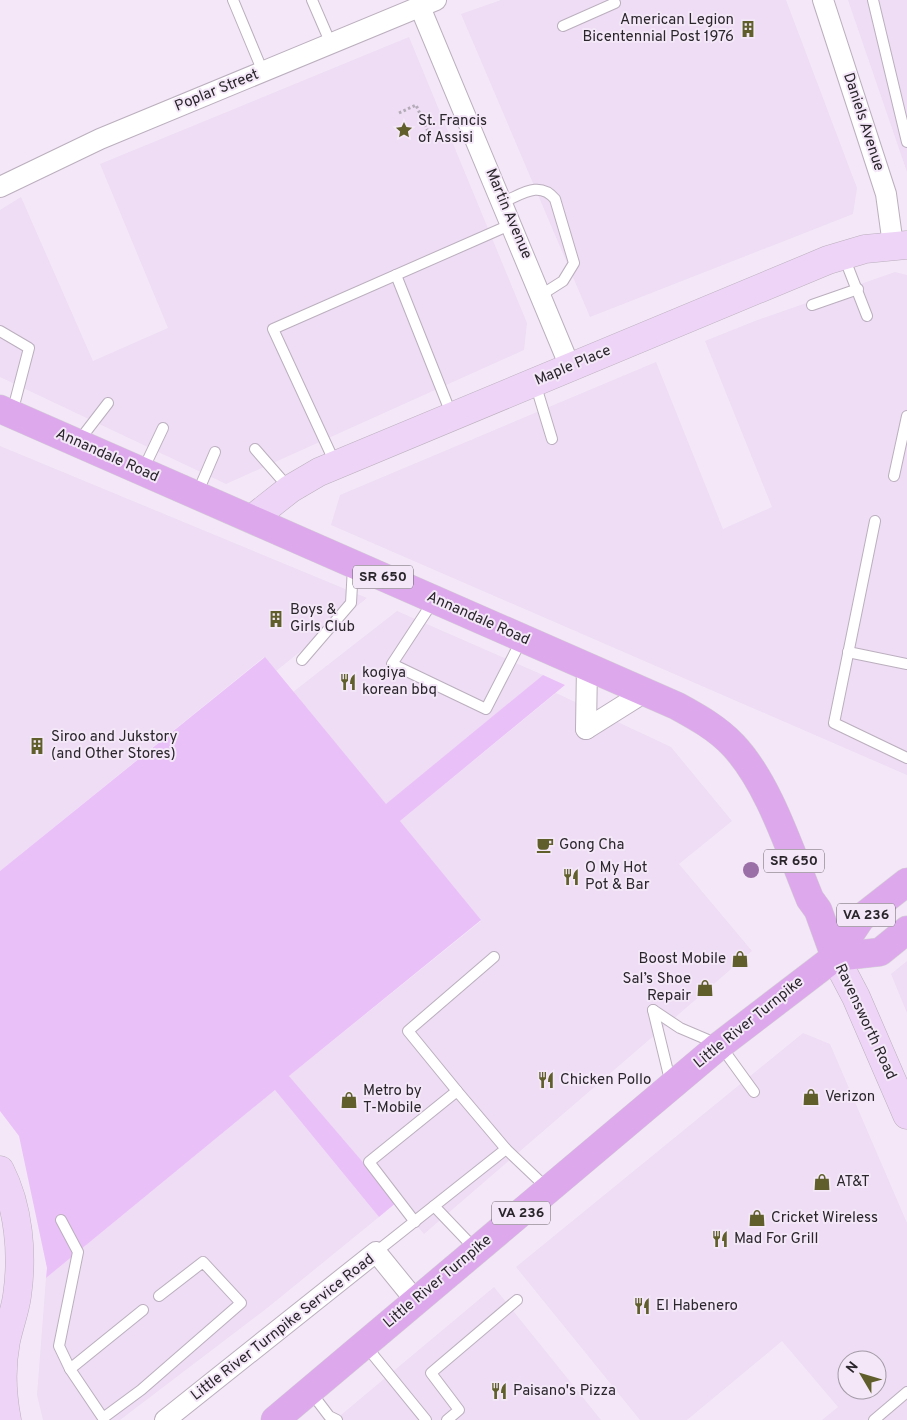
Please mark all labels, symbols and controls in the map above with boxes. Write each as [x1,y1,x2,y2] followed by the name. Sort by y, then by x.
[582,11,734,47] place label: American Legion Bicentennial Post 1976
[738,19,758,39] building icon: American Legion Bicentennial Post 1976
[172,66,262,116] street label: Poplar Street
[838,70,888,174] street label: Daniels Avenue
[418,112,487,148] place label: St. Francis of Assisi
[394,120,414,140] place icon: St. Francis of Assisi
[480,166,536,262] street label: Martin Avenue
[532,341,614,391] street label: Maple Place
[53,425,161,487] street label: Annandale Road
[353,566,413,588] road number: SR 650
[424,588,532,650] street label: Annandale Road
[290,601,355,637] place label: Boys & Girls Club
[266,609,286,629] building icon: Boys & Girls Club
[362,664,437,700] place label: kogiya korean bbq
[338,672,358,692] restaurant icon: kogiya korean bbq
[51,728,177,764] place label: Siroo and Jukstory (and Other Stores)
[27,736,47,756] building icon: Siroo and Jukstory (and Other Stores)
[535,835,555,855] cafe icon: Gong Cha
[559,836,624,855] place label: Gong Cha
[764,849,824,872] road number: SR 650
[585,859,650,895] place label: O My Hot Pot & Bar
[561,867,581,887] restaurant icon: O My Hot Pot & Bar
[837,904,895,926] road number: VA 236
[730,949,750,969] shop icon: Boost Mobile
[638,950,726,969] place label: Boost Mobile
[830,961,900,1083] street label: Ravensworth Road
[623,970,691,1006] place label: Sal’s Shoe Repair
[690,973,808,1073] street label: Little River Turnpike
[695,978,715,998] shop icon: Sal’s Shoe Repair
[536,1070,556,1090] restaurant icon: Chicken Pollo
[560,1071,651,1090] place label: Chicken Pollo
[363,1082,422,1118] place label: Metro by T-Mobile
[801,1087,821,1107] shop icon: Verizon
[825,1088,875,1107] place label: Verizon
[339,1090,359,1110] shop icon: Metro by T-Mobile
[812,1172,832,1192] shop icon: AT&T
[836,1173,870,1192] place label: AT&T
[492,1202,550,1224] road number: VA 236
[747,1208,767,1228] shop icon: Cricket Wireless
[771,1209,878,1228] place label: Cricket Wireless
[710,1229,730,1249] restaurant icon: Mad For Grill
[734,1230,818,1249] place label: Mad For Grill
[380,1231,496,1333] street label: Little River Turnpike
[187,1250,379,1406] street label: Little River Turnpike Service Road
[632,1296,652,1316] restaurant icon: El Habenero
[656,1297,738,1316] place label: El Habenero
[837,1350,887,1400] north arrow
[843,1359,863,1377] text: N
[489,1381,509,1401] restaurant icon: Paisano's Pizza
[513,1382,616,1401] place label: Paisano's Pizza

